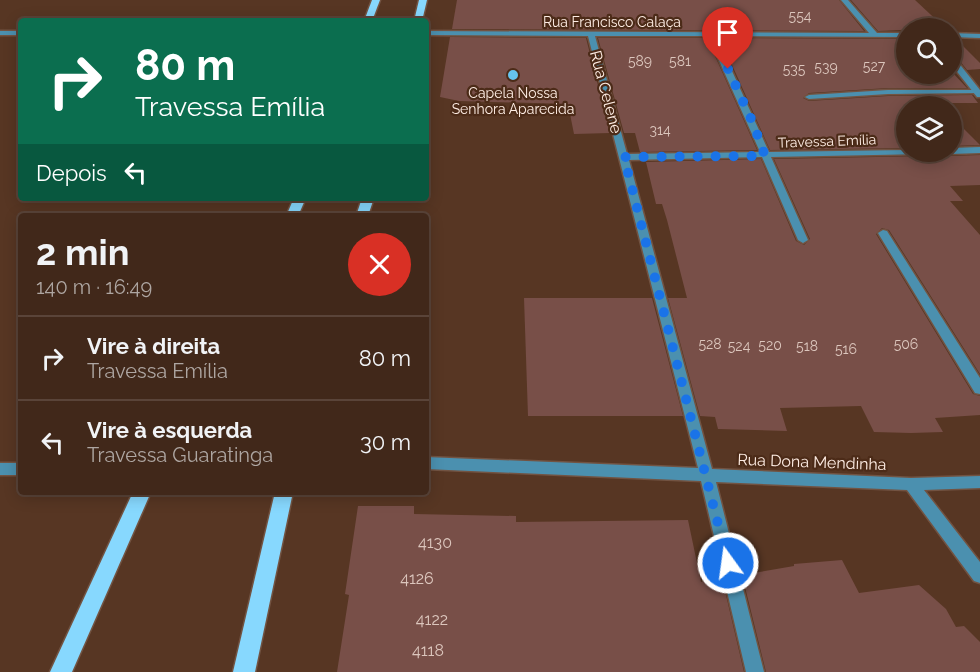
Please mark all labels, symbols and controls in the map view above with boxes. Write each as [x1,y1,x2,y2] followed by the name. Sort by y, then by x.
[702,7,753,69] pin
[789,8,812,24] house number: 554
[543,14,681,30] street label: Rua Francisco Calaça
[711,16,744,49] icon: arrive
[896,18,962,162] map controls
[896,18,962,84] button: search
[135,41,235,90] text: 80 m
[36,42,114,120] icon: right
[586,48,626,136] street label: Rua Celene
[628,53,652,69] house number: 589
[669,53,691,69] house number: 581
[863,58,886,74] house number: 527
[814,59,838,75] house number: 539
[783,61,806,77] house number: 535
[506,68,520,82] marker: Capela Nossa Senhora Aparecida
[452,85,574,117] place label: Capela Nossa Senhora Aparecida
[135,91,325,122] text: Travessa Emília
[896,96,962,162] button: layers
[649,122,671,138] house number: 314
[777,131,877,151] street label: Travessa Emília
[119,156,152,189] icon: left
[36,160,107,186] text: Depois
[36,231,129,273] text: 2 min
[348,233,411,296] button: close
[36,275,152,299] text: 140 m · 16:49
[87,333,220,359] text: Vire à direita
[698,336,722,352] house number: 528
[894,336,918,352] house number: 506
[758,337,782,353] house number: 520
[728,338,751,354] house number: 524
[796,338,818,354] house number: 518
[835,341,857,357] house number: 516
[36,342,69,375] icon: right
[359,345,411,371] text: 80 m
[87,359,228,383] text: Travessa Emília
[87,417,252,443] text: Vire à esquerda
[36,426,69,459] icon: left
[360,429,411,455] text: 30 m
[87,443,273,467] text: Travessa Guaratinga
[737,450,887,474] street label: Rua Dona Mendinha
[696,531,760,595] position arrow
[418,533,452,552] house number: 4130
[400,569,434,588] house number: 4126
[416,610,448,629] house number: 4122
[412,641,444,660] house number: 4118

